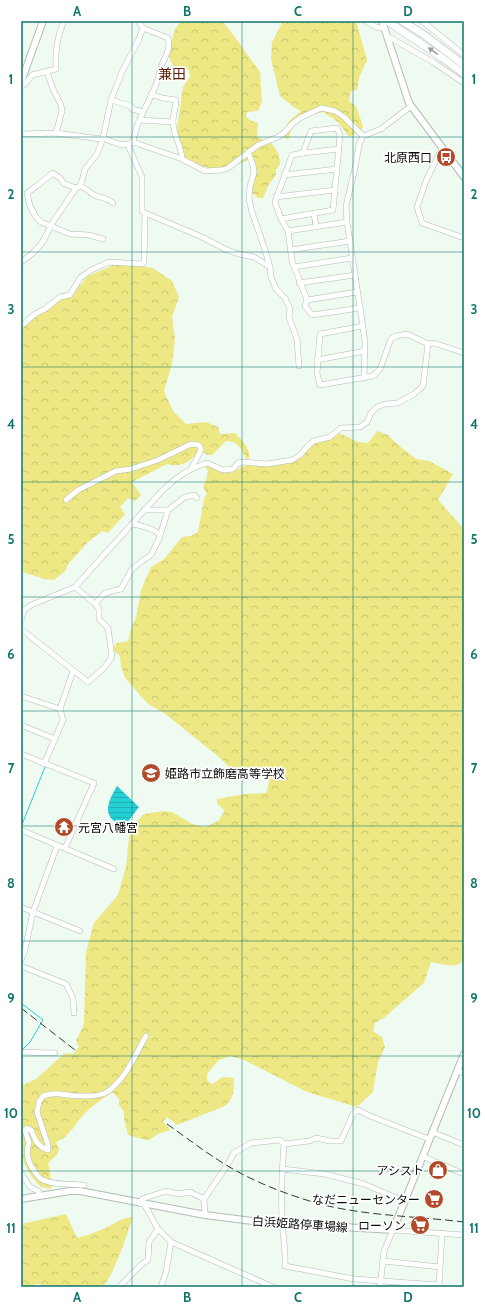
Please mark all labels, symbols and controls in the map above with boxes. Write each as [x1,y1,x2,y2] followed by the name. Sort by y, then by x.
[73,3,82,19] text: A
[183,3,191,19] text: B
[294,3,302,19] text: C
[403,3,413,19] text: D
[428,47,438,55] one-way arrow
[158,65,186,83] district label: 兼田
[9,71,13,87] text: 1
[472,71,476,87] text: 1
[435,146,457,168] bus stop icon: 北原西口
[384,150,432,165] place label: 北原西口
[8,186,15,202] text: 2
[471,186,478,202] text: 2
[7,301,15,317] text: 3
[470,301,478,317] text: 3
[7,416,15,432] text: 4
[470,416,478,432] text: 4
[8,531,15,547] text: 5
[471,531,478,547] text: 5
[7,646,15,662] text: 6
[470,646,478,662] text: 6
[8,760,15,776] text: 7
[471,760,478,776] text: 7
[140,762,162,784] school or university icon: 姫路市立飾磨高等学校
[165,766,285,781] place label: 姫路市立飾磨高等学校
[53,816,75,838] temple icon: 元宮八幡宮
[78,820,138,835] place label: 元宮八幡宮
[7,875,15,891] text: 8
[470,875,478,891] text: 8
[7,990,15,1006] text: 9
[470,990,478,1006] text: 9
[4,1105,18,1121] text: 10
[467,1105,481,1121] text: 10
[427,1159,449,1181] shop icon: アシスト
[376,1163,424,1178] place label: アシスト
[423,1188,445,1210] supermarket icon: なだニューセンター
[312,1192,420,1207] place label: なだニューセンター
[252,1213,348,1235] street label: 白浜姫路停車場線
[409,1214,431,1236] supermarket icon: ローソン
[358,1218,406,1233] place label: ローソン
[6,1220,16,1236] text: 11
[469,1220,479,1236] text: 11
[73,1289,82,1305] text: A
[183,1289,191,1305] text: B
[294,1289,302,1305] text: C
[403,1289,413,1305] text: D

